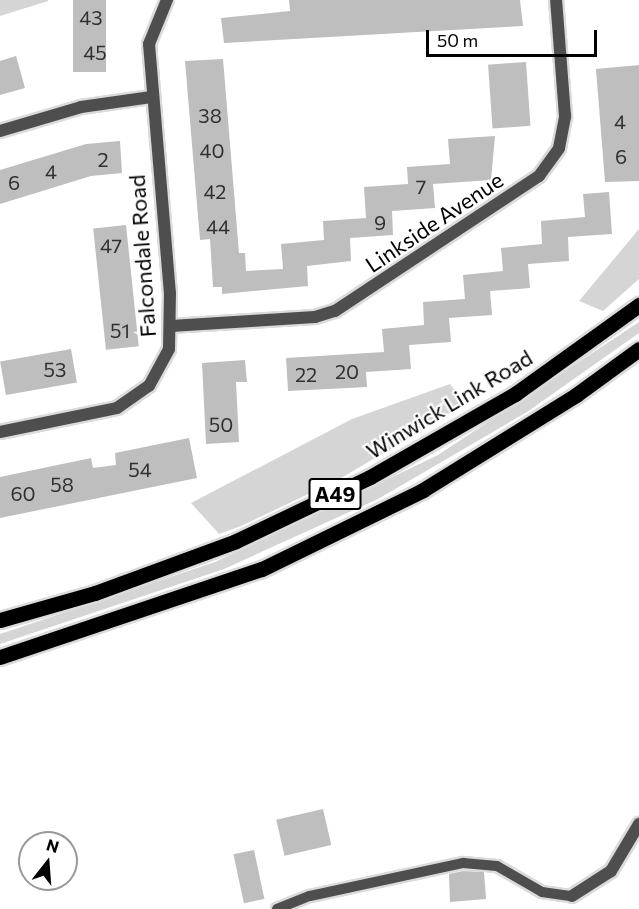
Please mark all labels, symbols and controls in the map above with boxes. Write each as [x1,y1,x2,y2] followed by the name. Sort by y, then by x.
[79,5,103,29] house number: 43
[429,18,600,56] scale bar
[437,29,478,51] text: 50 m
[83,40,107,64] house number: 45
[198,103,222,127] house number: 38
[614,109,626,133] house number: 4
[199,138,225,162] house number: 40
[615,144,627,168] house number: 6
[97,147,109,171] house number: 2
[45,159,57,183] house number: 4
[360,166,508,278] street label: Linkside Avenue
[8,170,20,194] house number: 6
[123,174,161,338] street label: Falcondale Road
[416,174,426,198] house number: 7
[204,179,226,203] house number: 42
[374,210,386,234] house number: 9
[206,214,230,238] house number: 44
[100,233,122,257] house number: 47
[110,318,130,342] house number: 51
[361,344,537,464] street label: Winwick Link Road
[44,357,66,381] house number: 53
[335,359,359,383] house number: 20
[295,362,317,386] house number: 22
[209,412,233,436] house number: 50
[128,457,152,481] house number: 54
[50,472,74,496] house number: 58
[308,476,362,512] road number: A49
[10,481,36,505] house number: 60
[18,831,78,891] north arrow
[44,834,61,856] text: N

